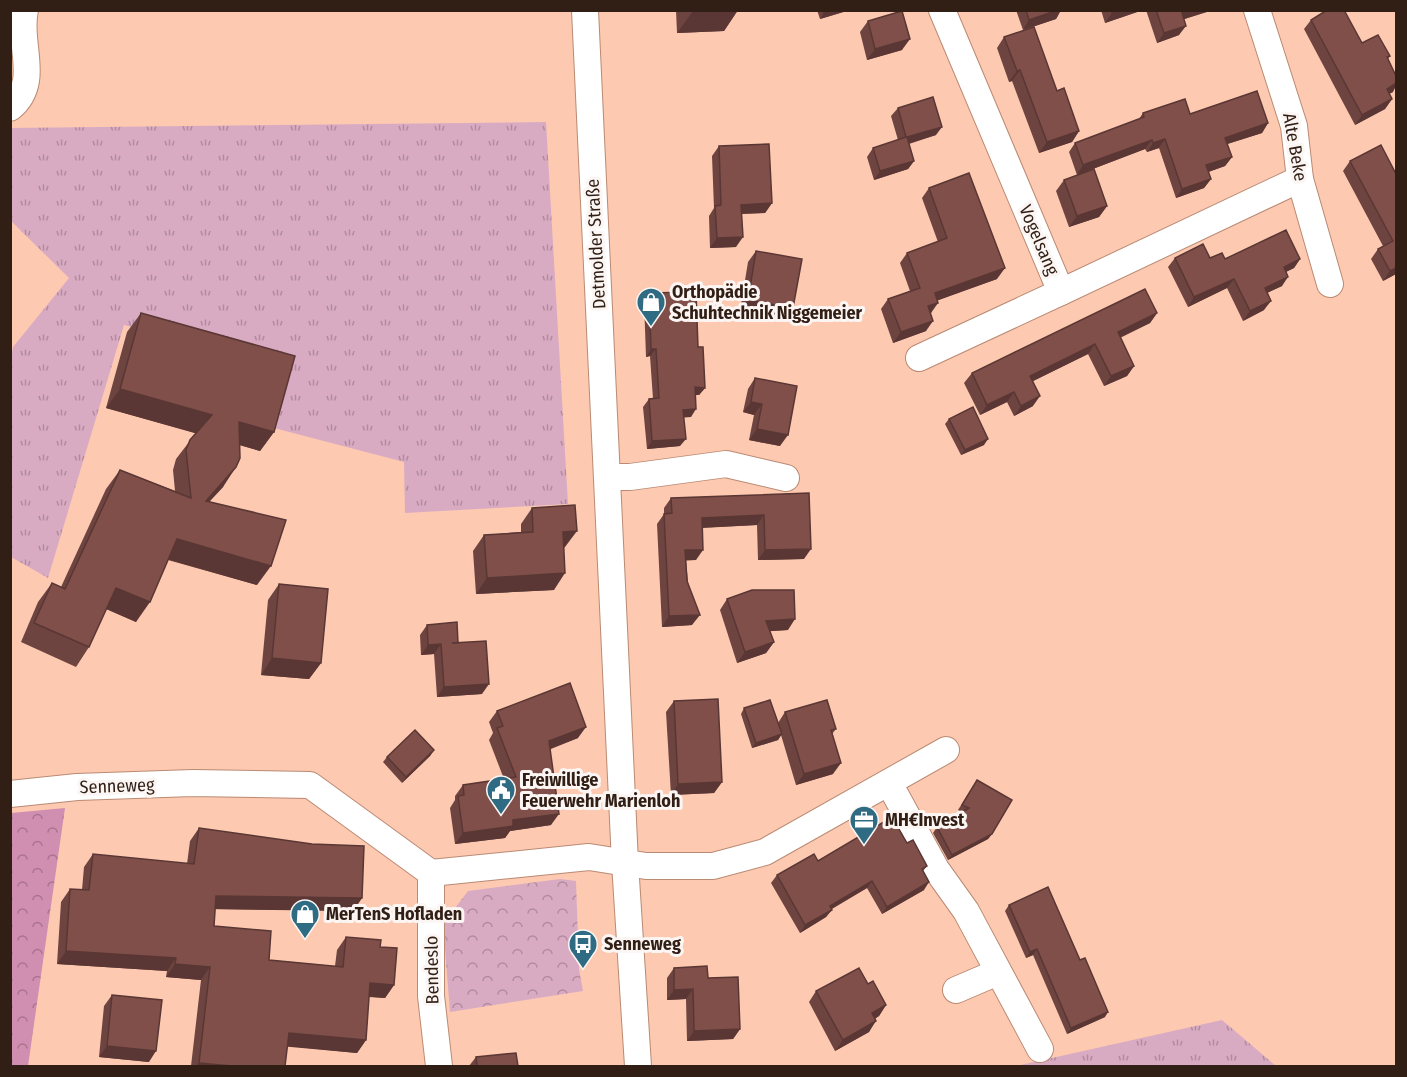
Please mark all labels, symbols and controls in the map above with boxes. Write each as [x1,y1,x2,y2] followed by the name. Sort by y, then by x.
[1278,111,1312,183] street label: Alte Beke
[582,178,610,310] street label: Detmolder Straße
[1014,201,1064,279] street label: Vogelsang
[672,281,863,324] place label: Orthopädie Schuhtechnik Niggemeier
[635,286,667,328] shop icon: Orthopädie Schuhtechnik Niggemeier
[522,769,680,812] place label: Freiwillige Feuerwehr Marienloh
[79,774,155,798] street label: Senneweg
[485,774,517,816] public building icon: Freiwillige Feuerwehr Marienloh
[848,804,880,846] office icon: MH€Invest
[885,809,965,831] place label: MH€Invest
[289,898,321,940] shop icon: MerTenS Hofladen
[326,903,462,925] place label: MerTenS Hofladen
[567,928,599,970] bus stop icon: Senneweg
[604,933,681,955] place label: Senneweg
[420,936,444,1004] street label: Bendeslo

